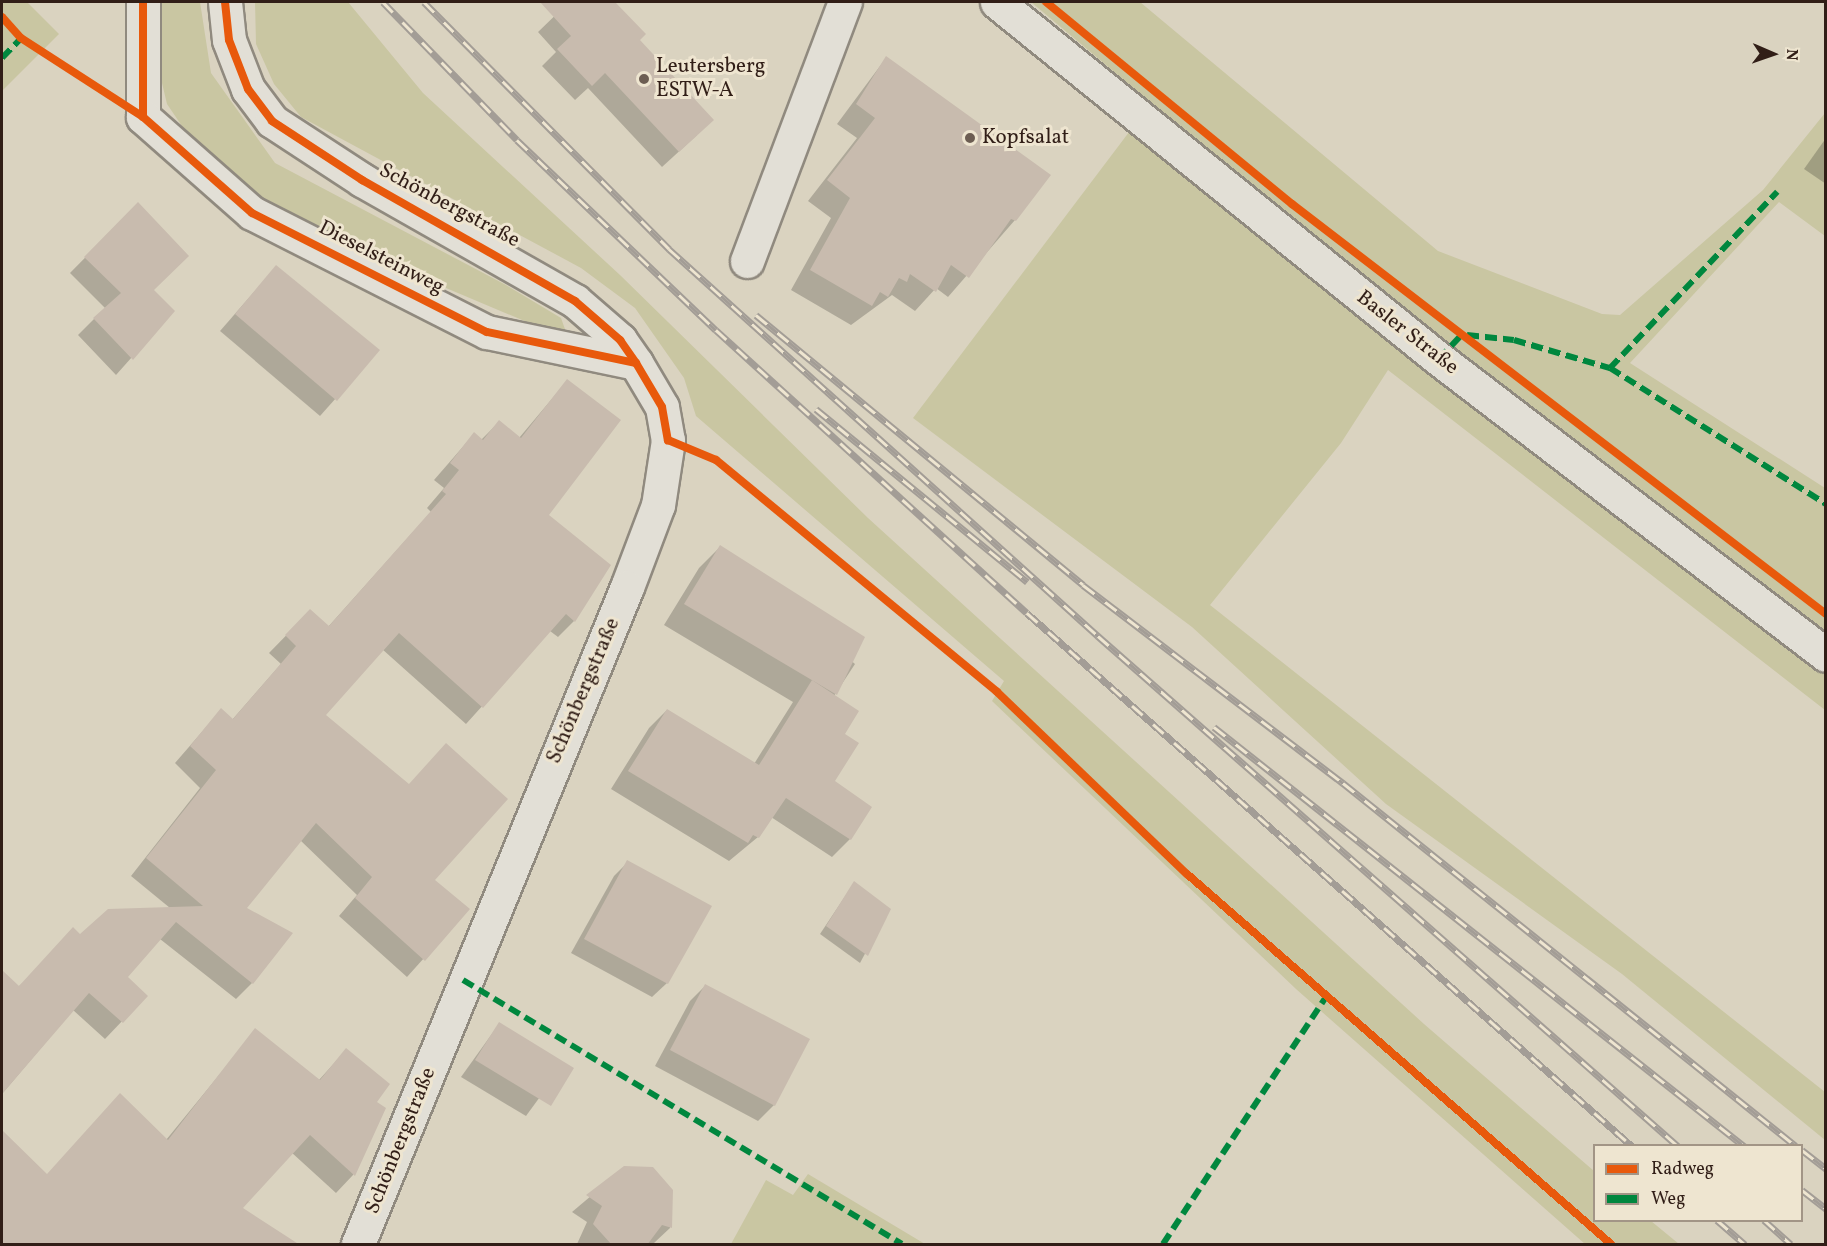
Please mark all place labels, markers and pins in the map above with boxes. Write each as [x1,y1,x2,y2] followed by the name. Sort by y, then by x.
[656,54,765,104] place label: Leutersberg ESTW-A
[637,72,651,86] marker: Leutersberg ESTW-A
[982,125,1069,151] place label: Kopfsalat
[963,131,977,145] marker: Kopfsalat

